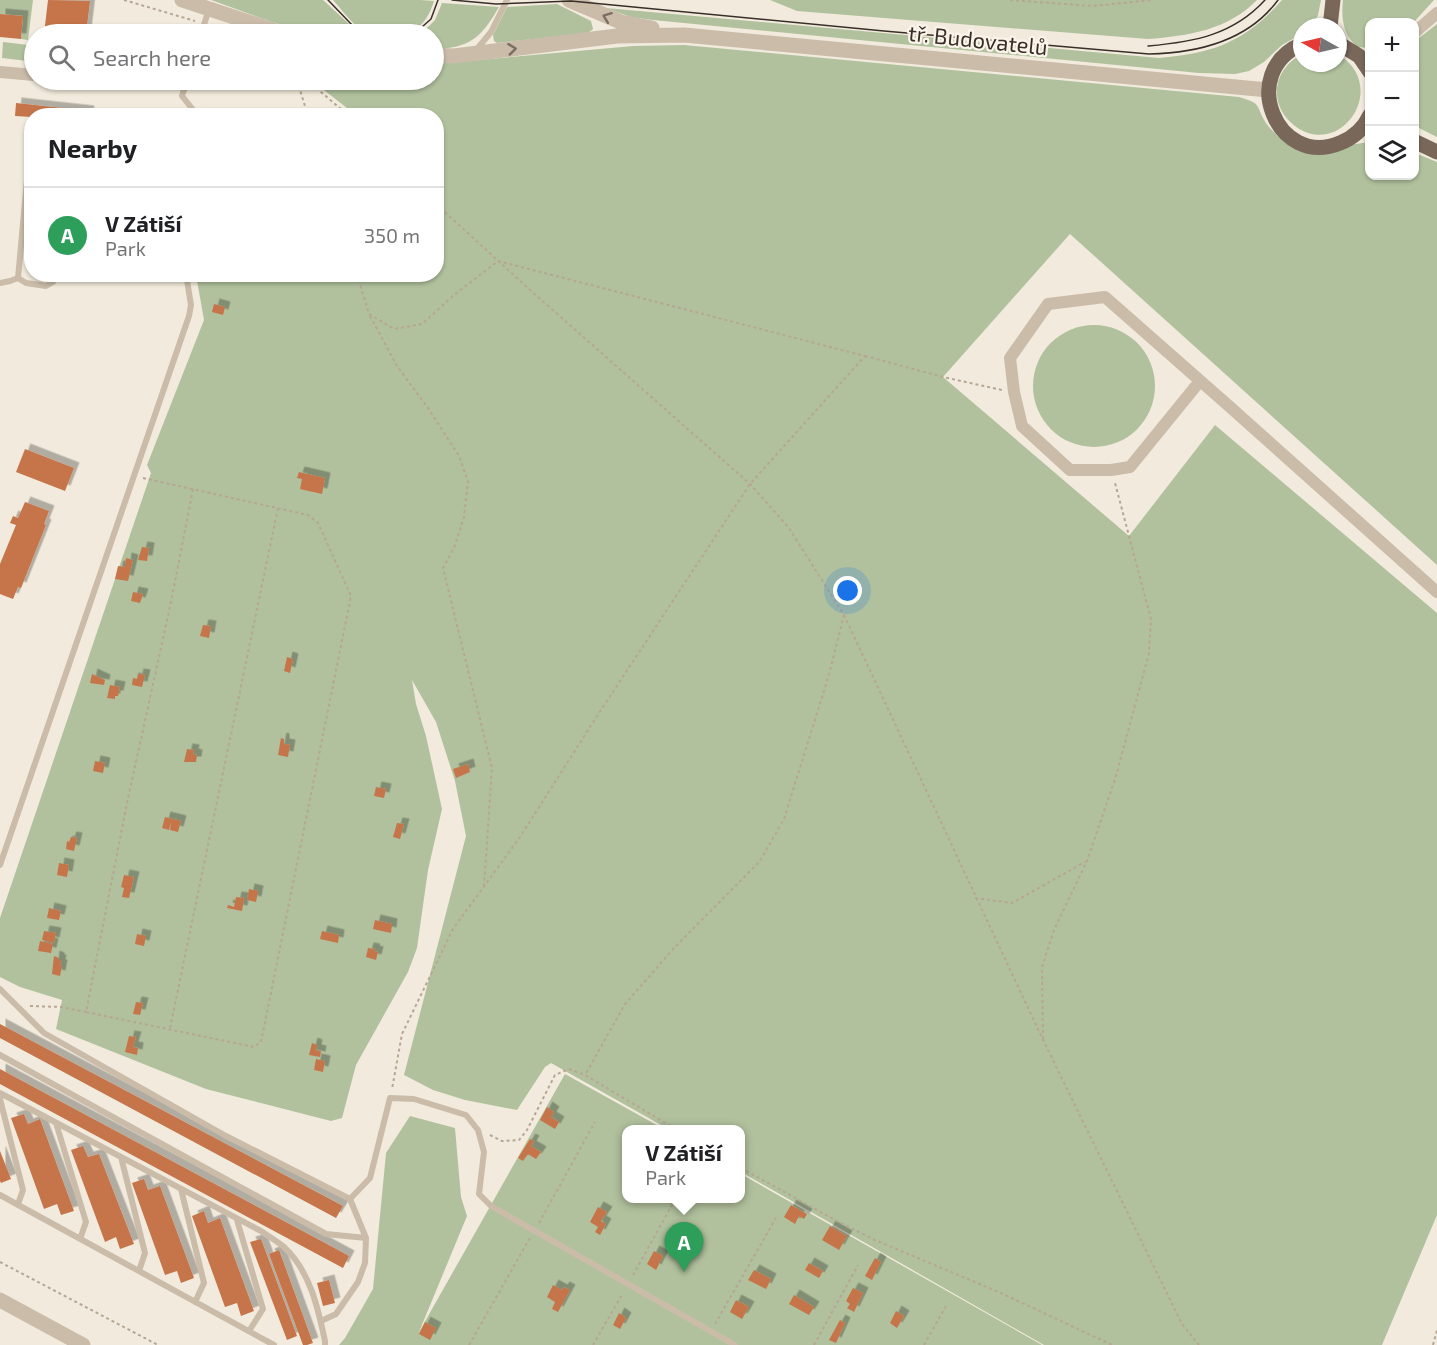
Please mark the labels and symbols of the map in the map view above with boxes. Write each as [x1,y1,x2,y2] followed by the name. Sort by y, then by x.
[602,11,613,24] one-way arrow
[1293,18,1347,72] north arrow
[907,19,1049,59] street label: tř. Budovatelů
[507,43,516,56] one-way arrow
[833,576,862,605] your location
[664,1222,704,1272] pin: A

